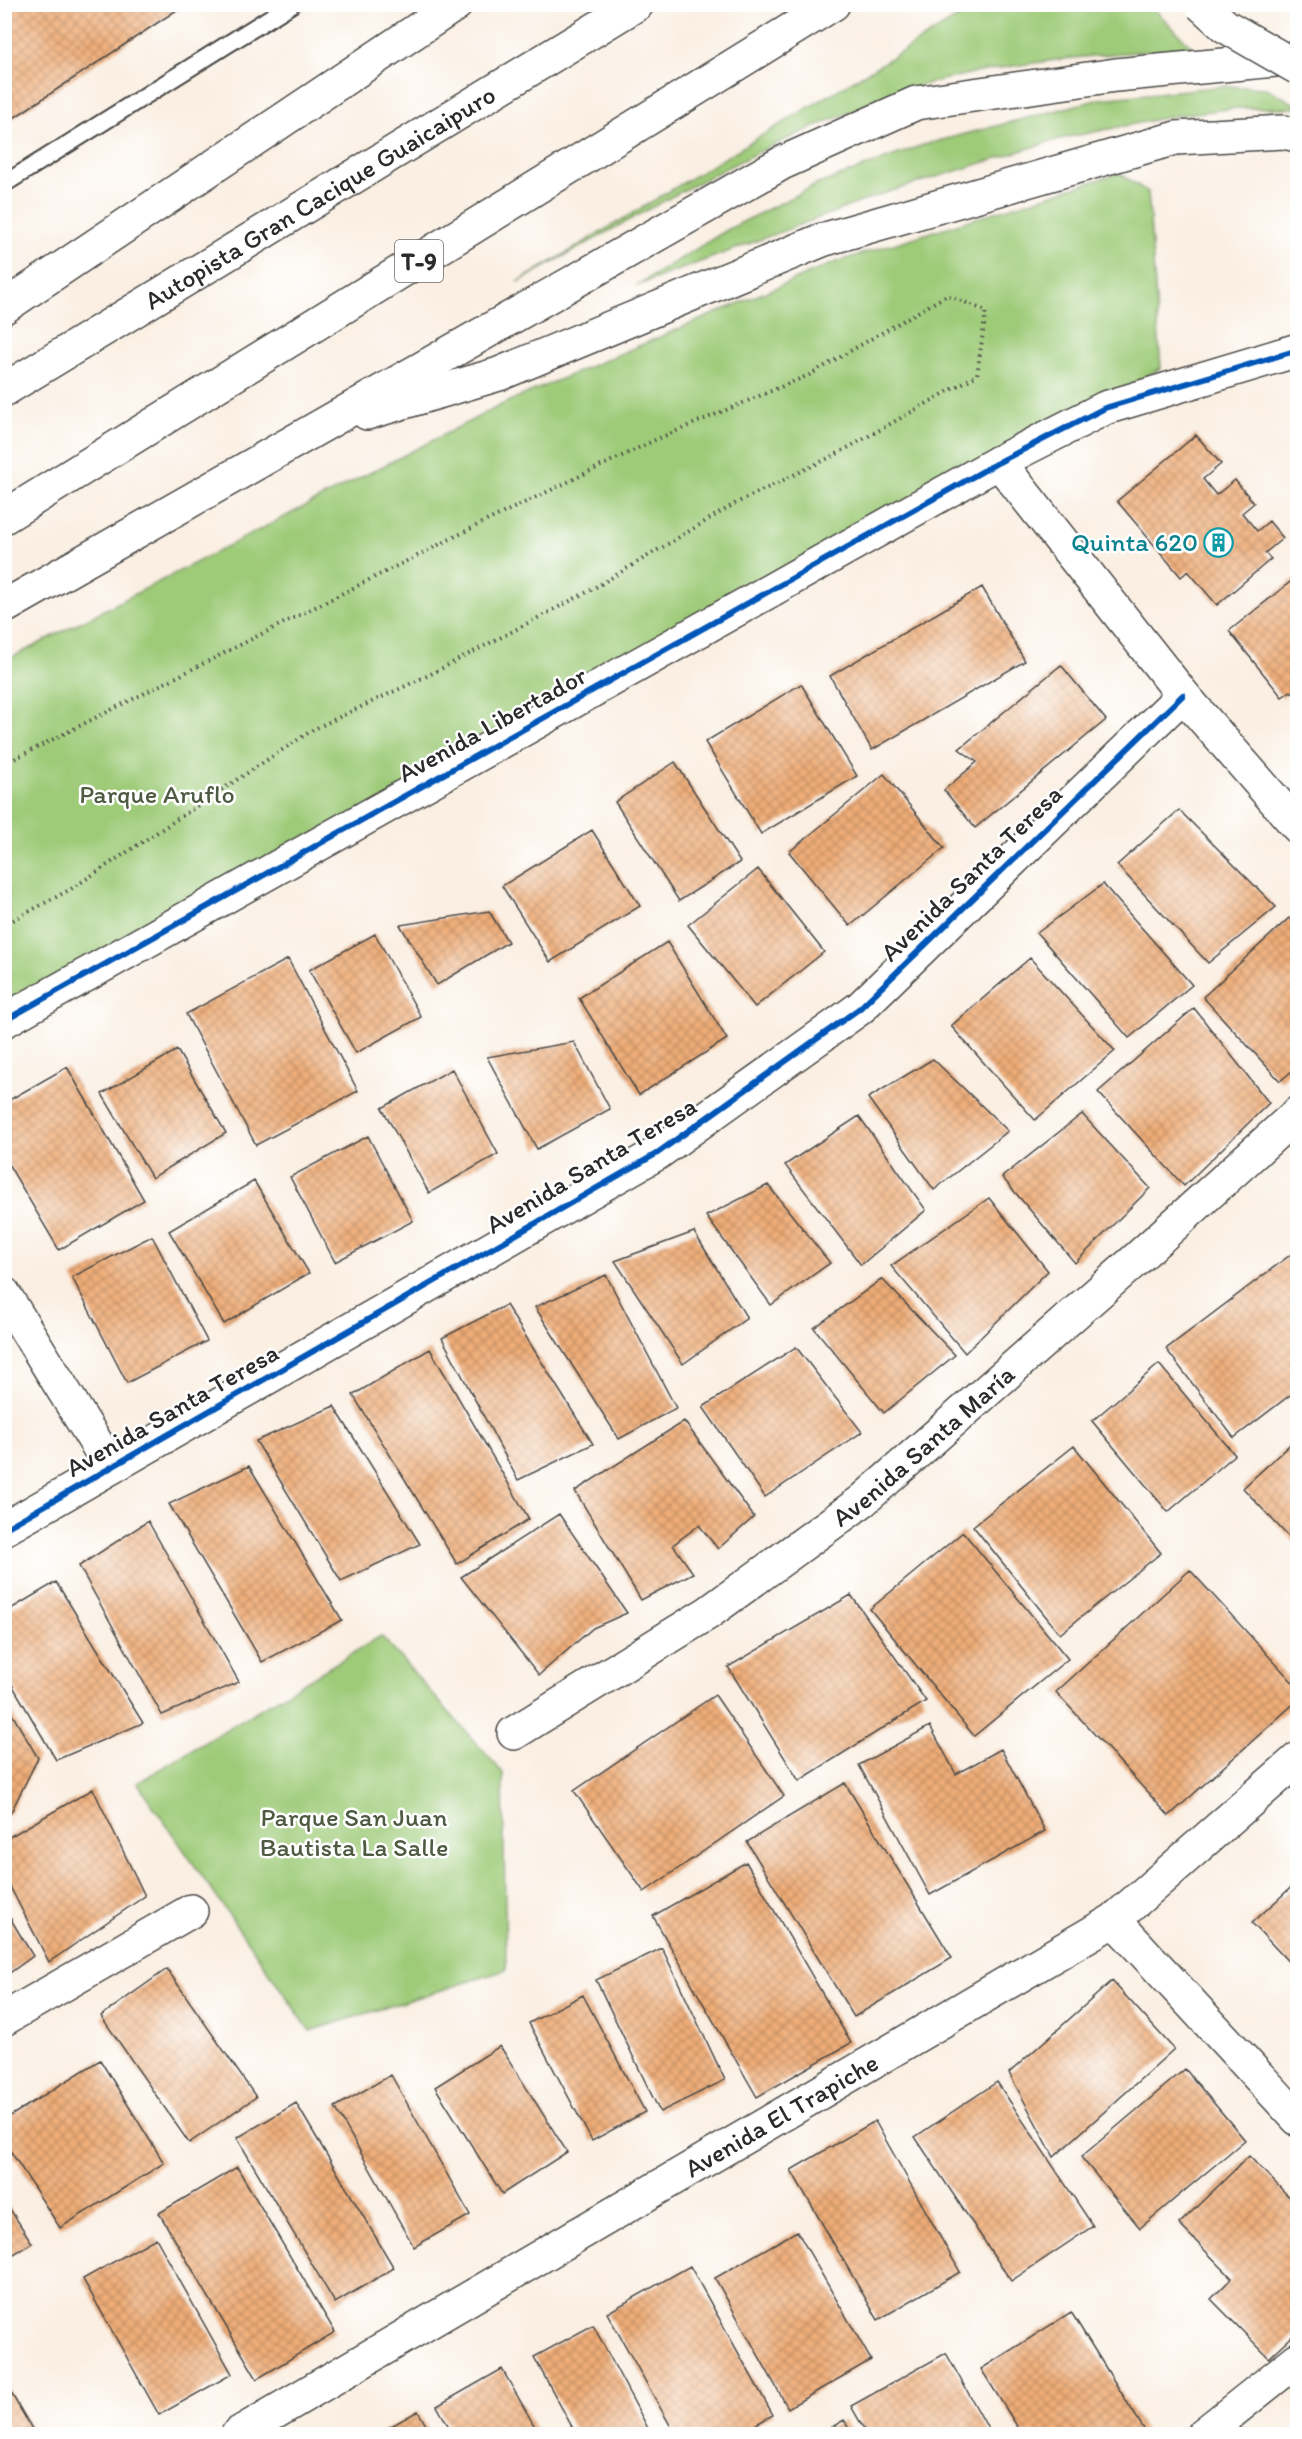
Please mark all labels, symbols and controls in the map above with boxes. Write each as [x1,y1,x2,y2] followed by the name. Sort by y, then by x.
[139,78,501,317] street label: Autopista Gran Cacique Guaicaipuro
[395,240,443,282] road number: T-9
[1071,526,1198,558] place label: Quinta 620
[1203,526,1235,558] building icon: Quinta 620
[392,659,592,789] street label: Avenida Libertador
[79,778,235,810] park label: Parque Aruflo
[874,778,1069,968] street label: Avenida Santa Teresa
[480,1089,702,1241] street label: Avenida Santa Teresa
[60,1336,284,1484] street label: Avenida Santa Teresa
[826,1358,1021,1533] street label: Avenida Santa María
[260,1801,448,1863] park label: Parque San Juan Bautista La Salle
[679,2046,884,2184] street label: Avenida El Trapiche

